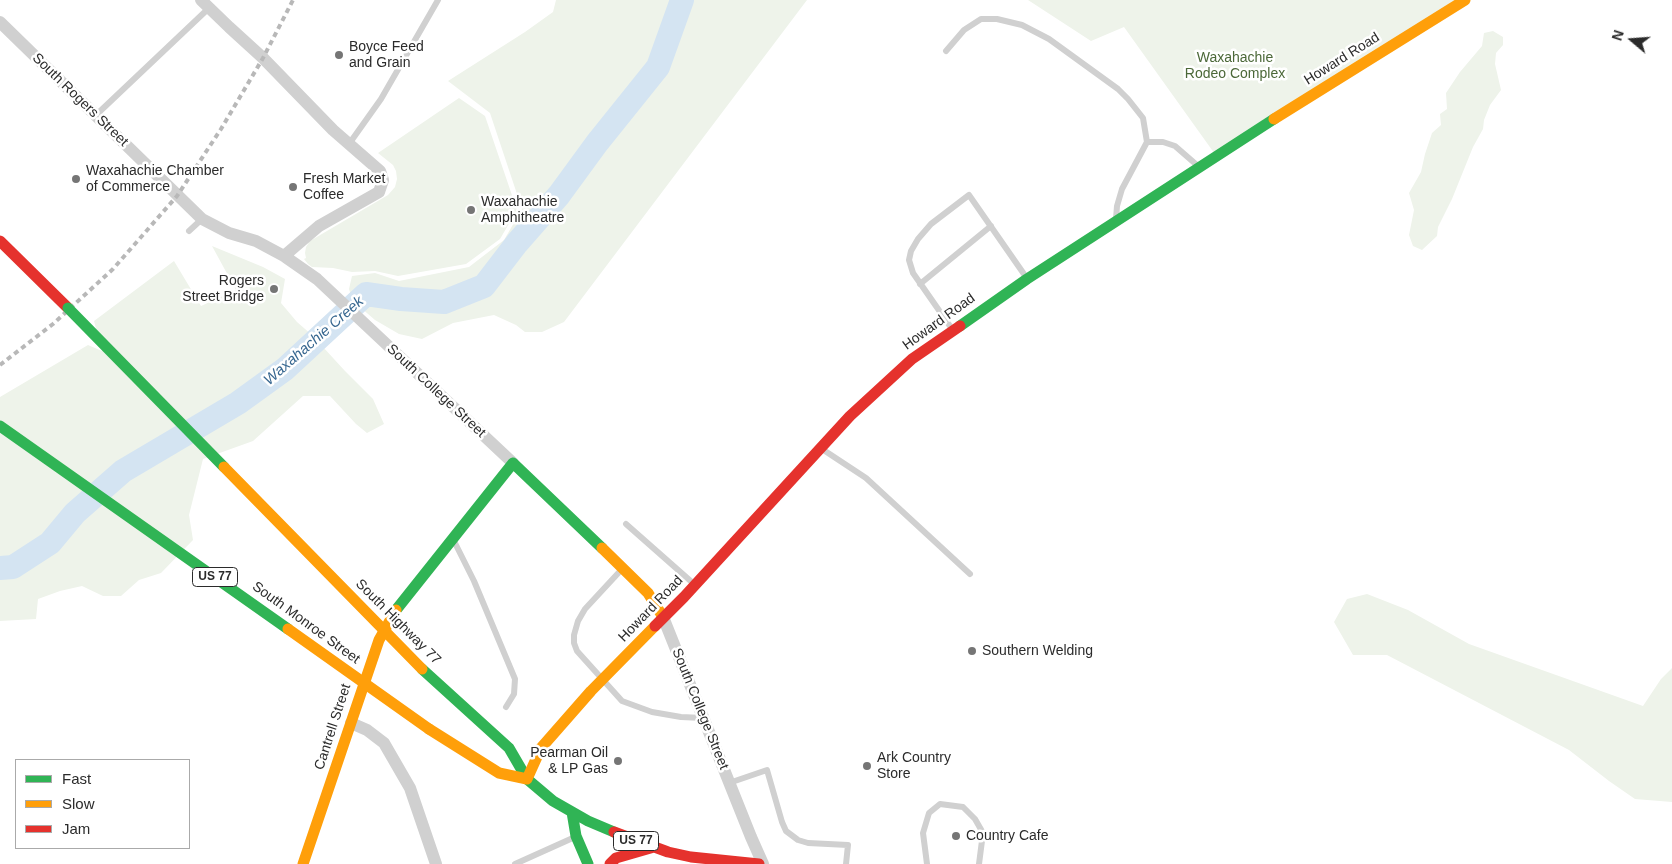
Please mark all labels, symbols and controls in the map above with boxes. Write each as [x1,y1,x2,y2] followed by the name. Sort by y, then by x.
[1607,15,1657,65] north arrow
[1609,28,1627,43] text: N
[1301,29,1383,89] street label: Howard Road
[349,39,424,72] place label: Boyce Feed and Grain
[333,49,345,61] marker: Boyce Feed and Grain
[29,50,131,150] street label: South Rogers Street
[1185,50,1285,82] park label: Waxahachie Rodeo Complex
[86,163,224,196] place label: Waxahachie Chamber of Commerce
[303,171,385,203] place label: Fresh Market Coffee
[70,173,82,185] marker: Waxahachie Chamber of Commerce
[287,181,299,193] marker: Fresh Market Coffee
[481,194,564,226] place label: Waxahachie Amphitheatre
[465,204,477,216] marker: Waxahachie Amphitheatre
[182,273,264,306] place label: Rogers Street Bridge
[268,283,280,295] marker: Rogers Street Bridge
[899,290,979,354] street label: Howard Road
[260,293,368,389] water label: Waxahachie Creek
[383,341,489,441] street label: South College Street
[192,568,238,586] road number: US 77
[615,572,687,646] street label: Howard Road
[352,576,444,668] street label: South Highway 77
[249,578,363,668] street label: South Monroe Street
[982,643,1093,659] place label: Southern Welding
[966,645,978,657] marker: Southern Welding
[668,646,732,772] street label: South College Street
[311,682,355,772] street label: Cantrell Street
[530,745,608,778] place label: Pearman Oil & LP Gas
[877,750,951,782] place label: Ark Country Store
[612,755,624,767] marker: Pearman Oil & LP Gas
[15,759,190,849] legend
[861,760,873,772] marker: Ark Country Store
[62,770,91,787] text: Fast
[62,795,95,812] text: Slow
[62,820,90,837] text: Jam
[966,828,1048,844] place label: Country Cafe
[950,830,962,842] marker: Country Cafe
[614,831,658,850] road number: US 77

